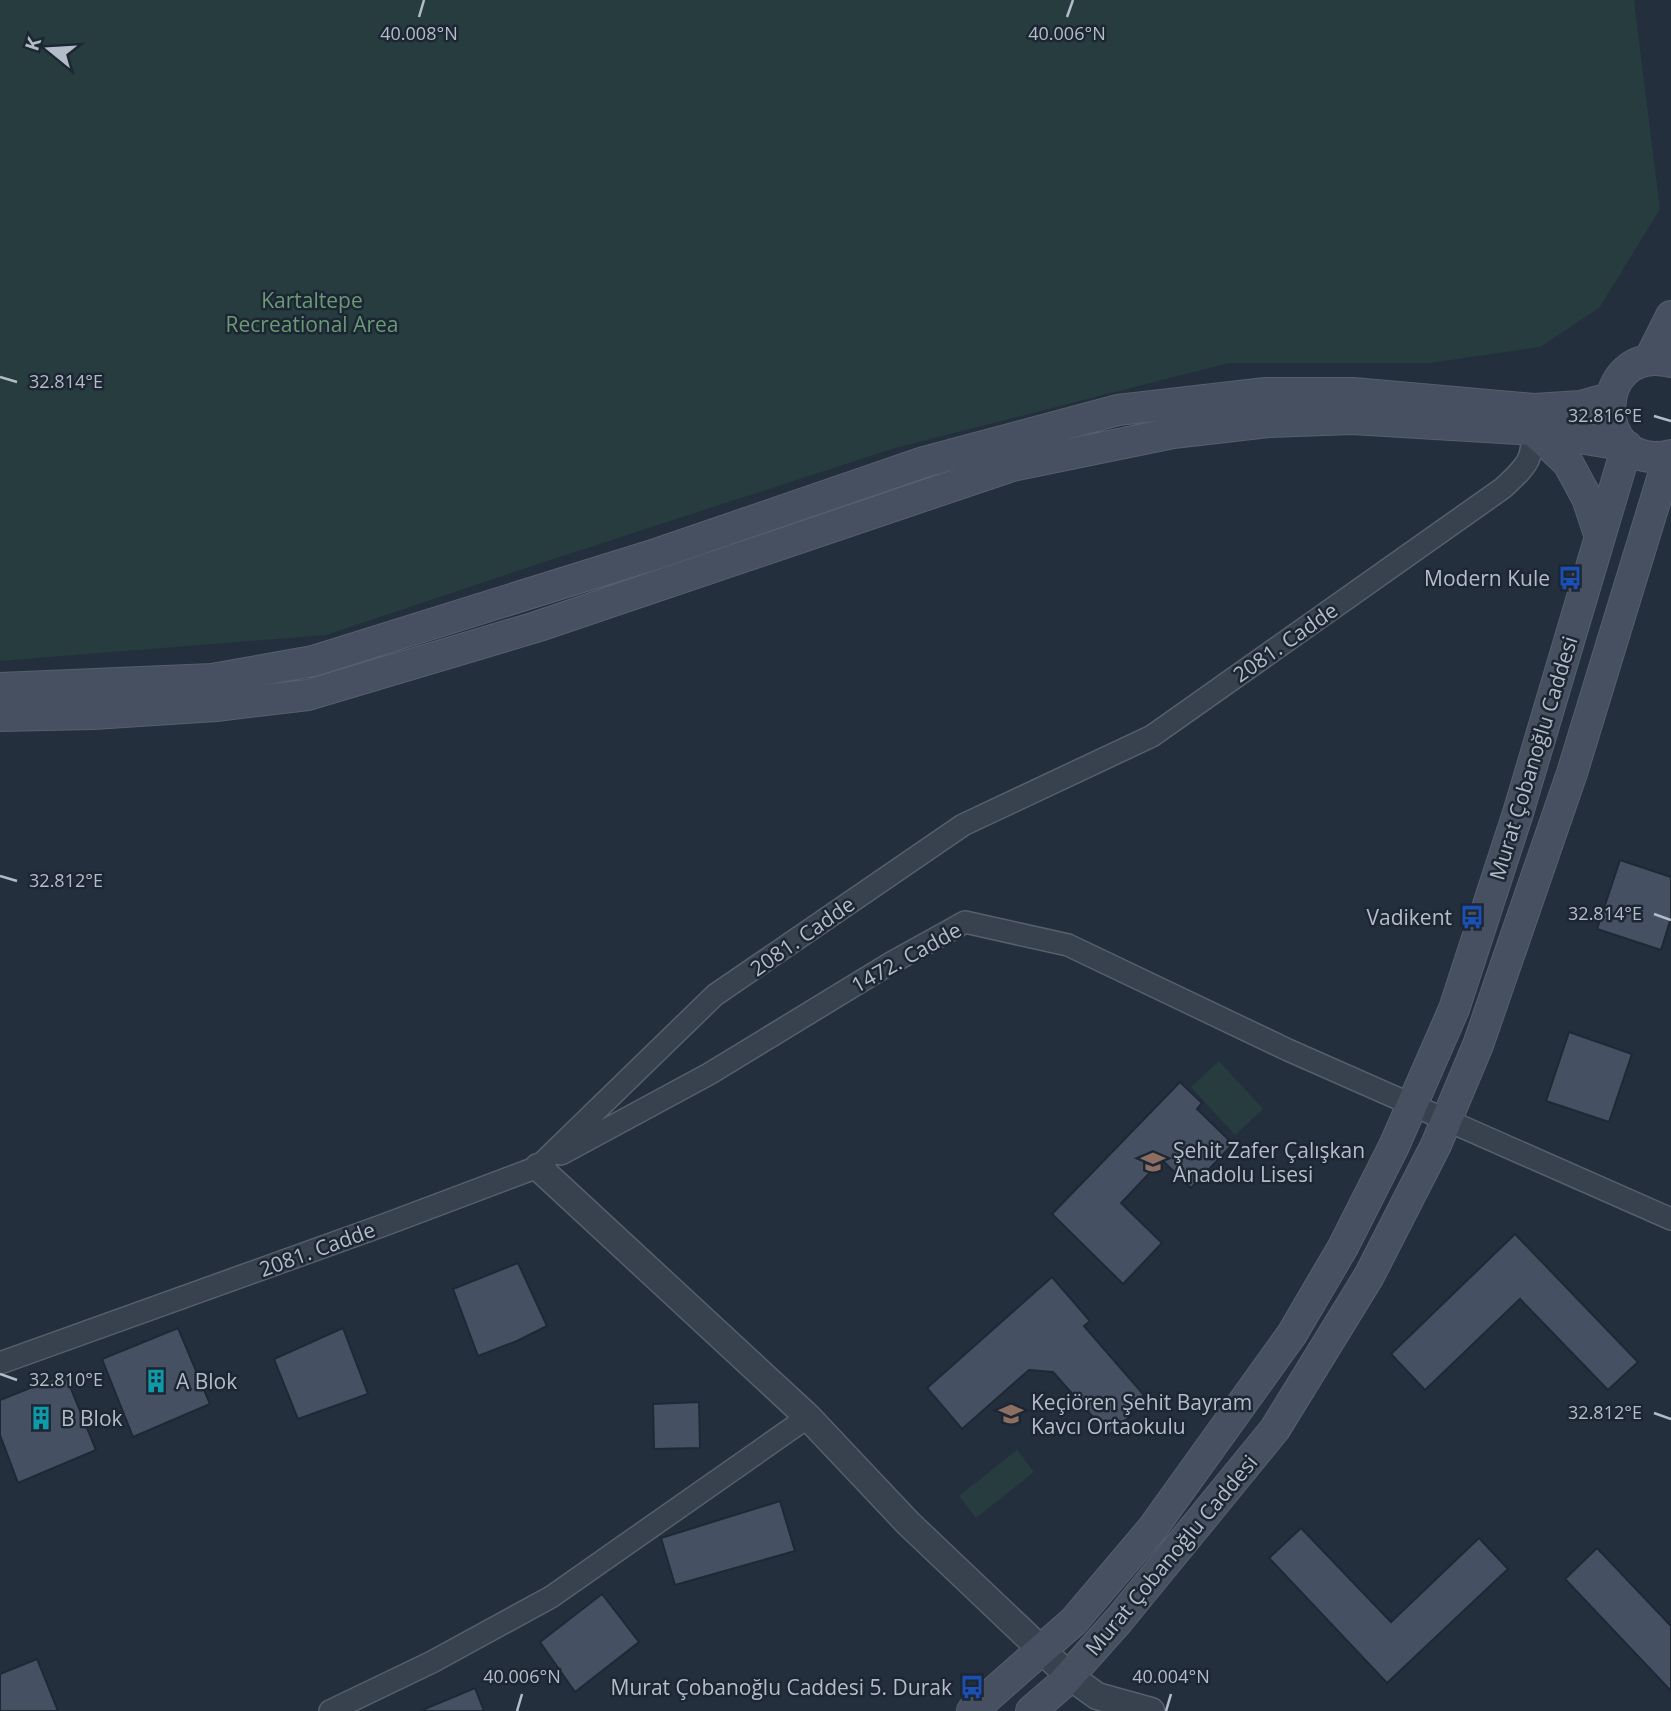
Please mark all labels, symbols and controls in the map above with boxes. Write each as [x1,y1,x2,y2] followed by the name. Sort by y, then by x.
[14,14,84,84] north arrow
[380,21,458,45] text: 40.008°N
[1028,21,1106,45] text: 40.006°N
[19,33,47,54] text: K
[226,286,398,338] park label: Kartaltepe Recreational Area
[29,369,103,393] text: 32.814°E
[1568,403,1642,427] text: 32.816°E
[1424,564,1550,592] place label: Modern Kule
[1556,564,1584,592] bus stop icon: Modern Kule
[1227,596,1343,688] street label: 2081. Cadde
[1483,633,1583,883] street label: Murat Çobanoğlu Caddesi
[29,868,103,892] text: 32.812°E
[744,890,860,982] street label: 2081. Cadde
[1568,901,1642,925] text: 32.814°E
[1366,903,1452,931] place label: Vadikent
[1458,903,1486,931] bus stop icon: Vadikent
[846,915,966,999] street label: 1472. Cadde
[1173,1136,1365,1188] place label: Şehit Zafer Çalışkan Anadolu Lisesi
[1139,1148,1167,1176] school or university icon: Şehit Zafer Çalışkan Anadolu Lisesi
[255,1215,379,1283] street label: 2081. Cadde
[29,1367,103,1391] text: 32.810°E
[142,1367,170,1395] building icon: A Blok
[176,1367,237,1395] place label: A Blok
[1031,1388,1252,1440] place label: Keçiören Şehit Bayram Kavcı Ortaokulu
[997,1400,1025,1428] school or university icon: Keçiören Şehit Bayram Kavcı Ortaokulu
[1568,1400,1642,1424] text: 32.812°E
[27,1404,55,1432] building icon: B Blok
[61,1404,123,1432] place label: B Blok
[1079,1449,1263,1661] street label: Murat Çobanoğlu Caddesi
[483,1664,561,1688] text: 40.006°N
[1132,1664,1210,1688] text: 40.004°N
[611,1673,952,1701] place label: Murat Çobanoğlu Caddesi 5. Durak
[958,1673,986,1701] bus stop icon: Murat Çobanoğlu Caddesi 5. Durak

